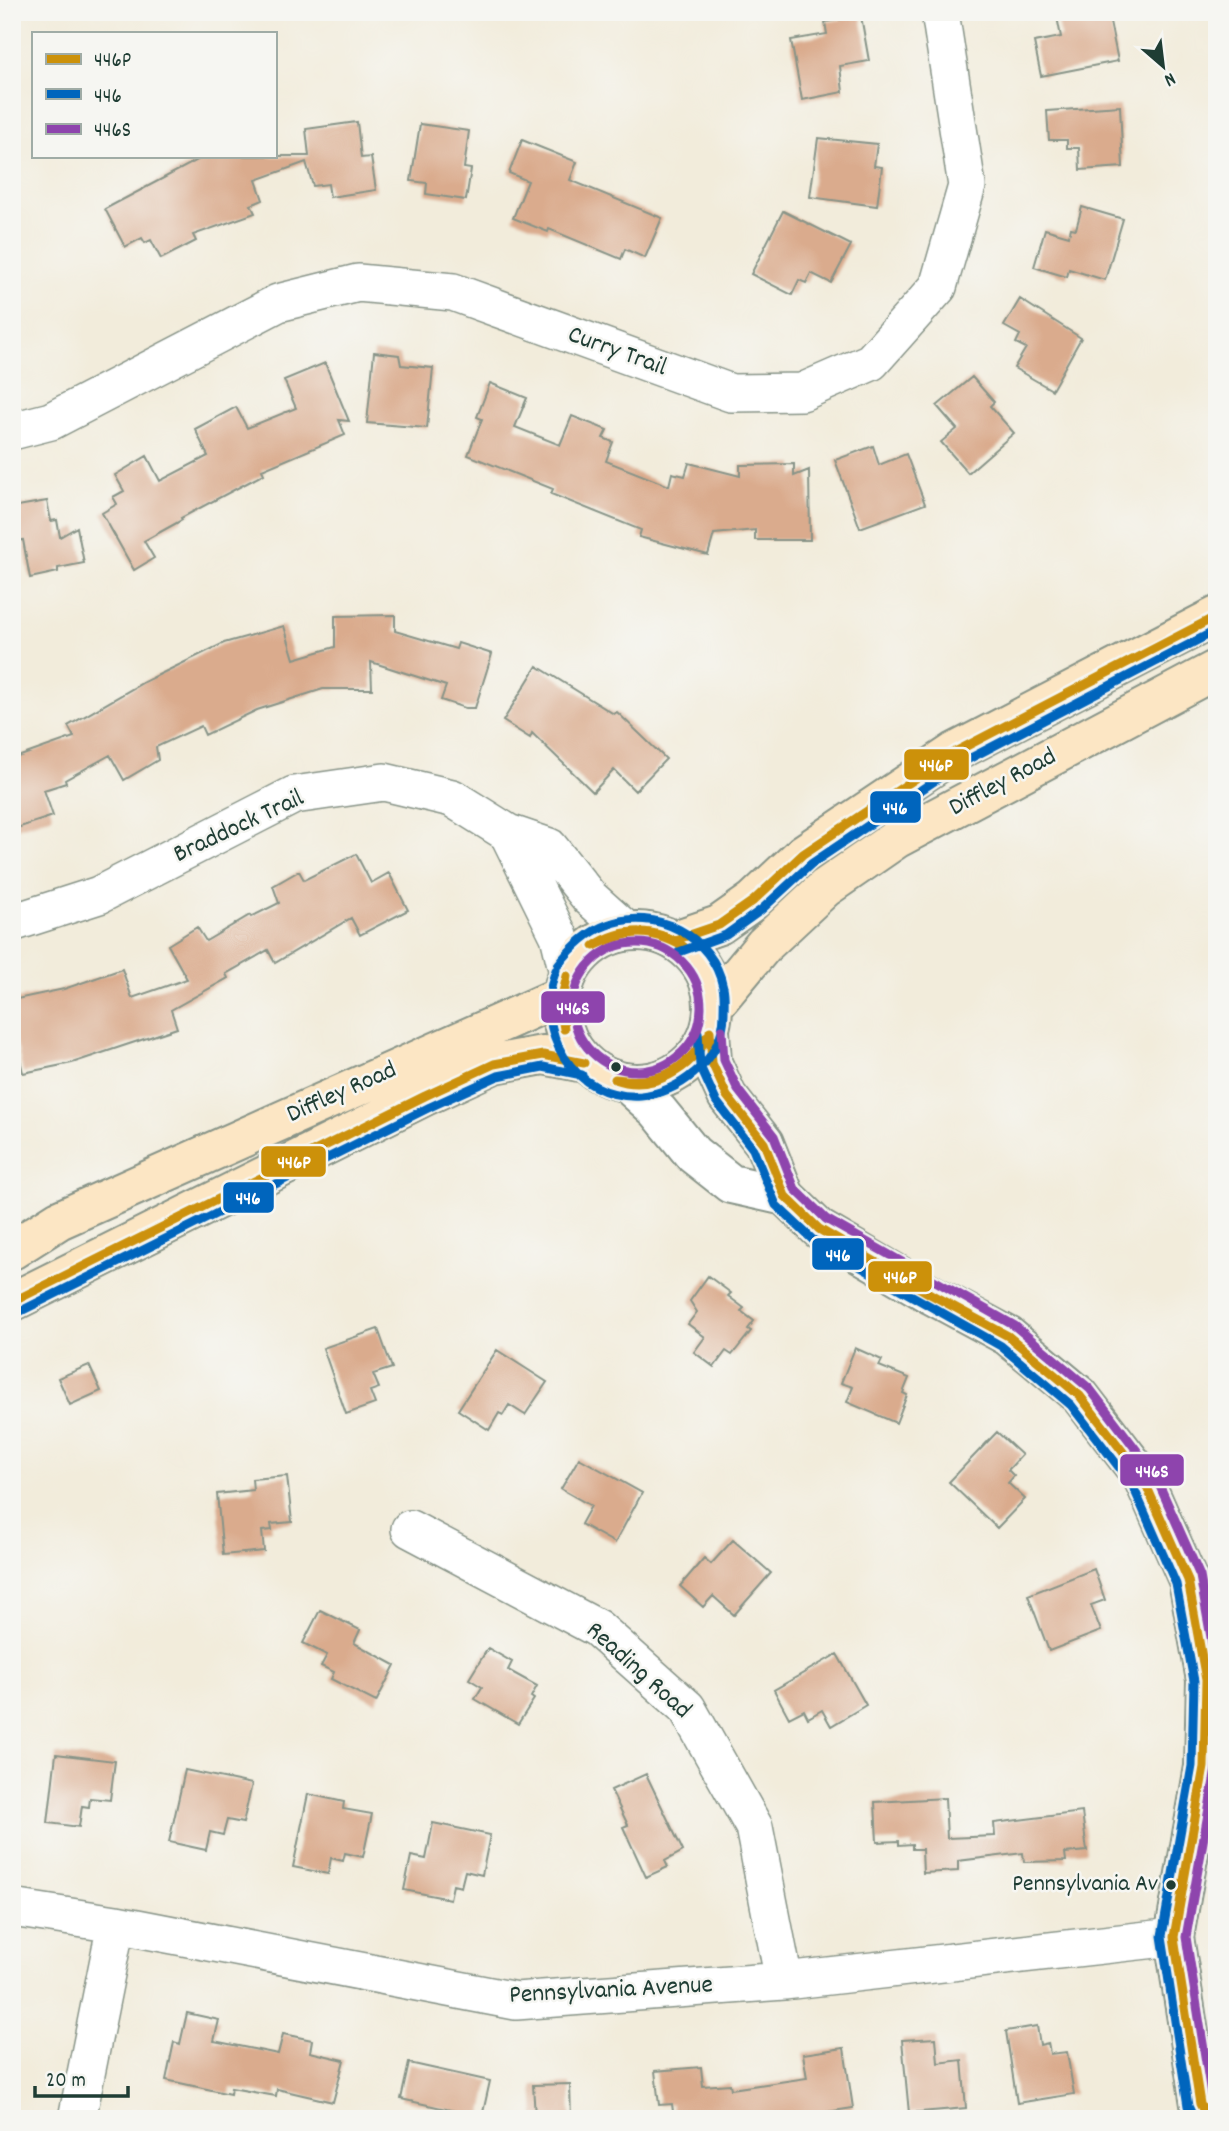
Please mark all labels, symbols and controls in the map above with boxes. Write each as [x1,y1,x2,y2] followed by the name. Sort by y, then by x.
[32,32,276,158] legend
[1128,32,1198,102] north arrow
[94,47,131,77] text: 446P
[1159,64,1180,92] text: N
[94,83,122,113] text: 446
[94,117,131,147] text: 446S
[562,317,672,387] street label: Curry Trail
[943,739,1063,827] street label: Diffley Road
[903,748,970,781] line badge: 446P
[919,754,953,781] text: 446P
[168,781,310,873] street label: Braddock Trail
[869,790,922,824] line badge: 446
[882,797,908,824] text: 446
[540,990,606,1024] line badge: 446S
[556,997,590,1024] text: 446S
[281,1052,403,1134] street label: Diffley Road
[609,1060,623,1074] unlabelled marker
[260,1145,327,1178] line badge: 446P
[277,1151,311,1178] text: 446P
[222,1181,275,1214] line badge: 446
[235,1187,261,1214] text: 446
[811,1237,865,1271] line badge: 446
[825,1244,851,1271] text: 446
[867,1260,933,1293] line badge: 446P
[883,1266,917,1293] text: 446P
[1119,1453,1185,1487] line badge: 446S
[1135,1460,1169,1487] text: 446S
[577,1613,699,1729] street label: Reading Road
[1012,1868,1158,1902] place label: Pennsylvania Av
[1164,1878,1178,1892] marker: Pennsylvania Av
[508,1967,714,2015] street label: Pennsylvania Avenue
[35,2054,128,2098] scale bar
[46,2067,86,2097] text: 20 m

